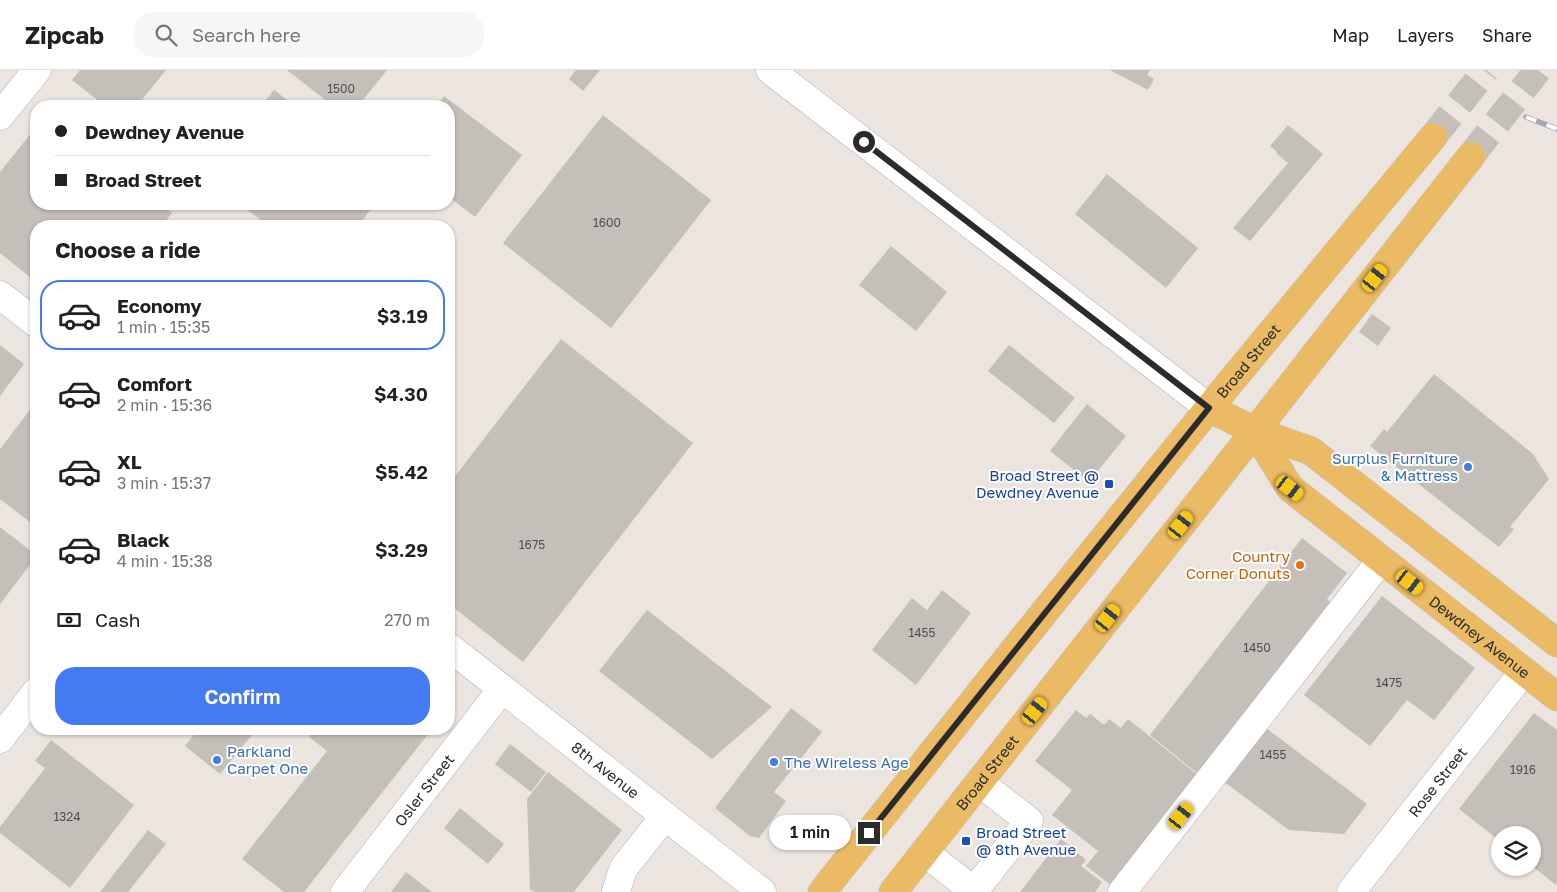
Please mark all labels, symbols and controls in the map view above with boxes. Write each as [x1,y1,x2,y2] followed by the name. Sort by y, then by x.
[134,12,484,57] search box
[25,20,104,49] text: Zipcab
[152,21,180,49] icon: search
[192,23,301,46] text: Search here
[1332,24,1369,46] text: Map
[1397,24,1454,46] text: Layers
[1482,24,1532,46] text: Share
[327,81,355,96] house number: 1500
[85,120,244,143] text: Dewdney Avenue
[853,131,875,153] route start
[85,168,202,191] text: Broad Street
[593,215,621,230] house number: 1600
[55,236,201,263] text: Choose a ride
[1359,262,1390,294] car
[57,293,102,338] icon: car
[117,294,202,317] text: Economy
[377,304,428,327] text: $3.19
[117,317,210,337] text: 1 min · 15:35
[1212,320,1284,401] street label: Broad Street
[57,371,102,416] icon: car
[117,372,192,395] text: Comfort
[374,382,428,405] text: $4.30
[117,395,212,415] text: 2 min · 15:36
[57,449,102,494] icon: car
[1332,449,1458,484] place label: Surplus Furniture & Mattress
[117,450,142,473] text: XL
[375,460,428,483] text: $5.42
[1462,461,1474,473] marker: Surplus Furniture & Mattress
[976,466,1099,501] place label: Broad Street @ Dewdney Avenue
[117,473,211,493] text: 3 min · 15:37
[1273,473,1306,503] car
[1103,478,1115,490] marker: Broad Street @ Dewdney Avenue
[1165,509,1196,541] car
[57,527,102,572] icon: car
[117,528,170,551] text: Black
[519,537,545,552] house number: 1675
[375,538,428,561] text: $3.29
[1186,547,1291,582] place label: Country Corner Donuts
[117,551,213,571] text: 4 min · 15:38
[1294,559,1306,571] marker: Country Corner Donuts
[1393,567,1426,597] car
[1426,592,1534,682] street label: Dewdney Avenue
[1092,602,1123,634] car
[55,606,83,634] icon: cash
[95,608,140,631] text: Cash
[384,610,430,630] text: 270 m
[908,625,936,640] house number: 1455
[1243,640,1271,655] house number: 1450
[55,667,430,725] button: Confirm
[1376,675,1402,690] house number: 1475
[1019,695,1050,727] car
[952,731,1022,814] street label: Broad Street
[568,738,643,802] street label: 8th Avenue
[227,742,309,777] place label: Parkland Carpet One
[1404,743,1470,820] street label: Rose Street
[1259,747,1287,762] house number: 1455
[390,750,457,830] street label: Osler Street
[784,753,909,771] place label: The Wireless Age
[211,754,223,766] marker: Parkland Carpet One
[768,756,780,768] marker: The Wireless Age
[1510,762,1536,777] house number: 1916
[1165,800,1196,832] car
[53,809,81,824] house number: 1324
[769,816,852,850] callout: 1 min
[790,822,830,842] text: 1 min
[858,822,880,844] route end
[976,823,1076,858] place label: Broad Street @ 8th Avenue
[1491,826,1541,876] map controls
[1491,826,1541,876] button: layers
[960,835,972,847] marker: Broad Street @ 8th Avenue

